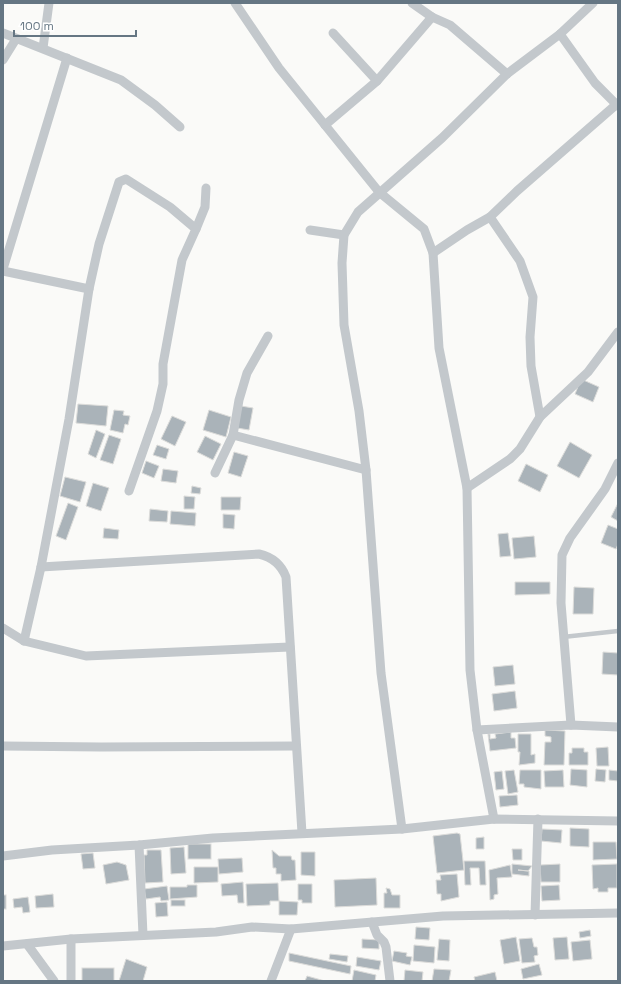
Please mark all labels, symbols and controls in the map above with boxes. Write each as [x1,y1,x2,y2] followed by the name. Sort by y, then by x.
[14,12,136,38] scale bar
[20,18,54,34] text: 100 m

